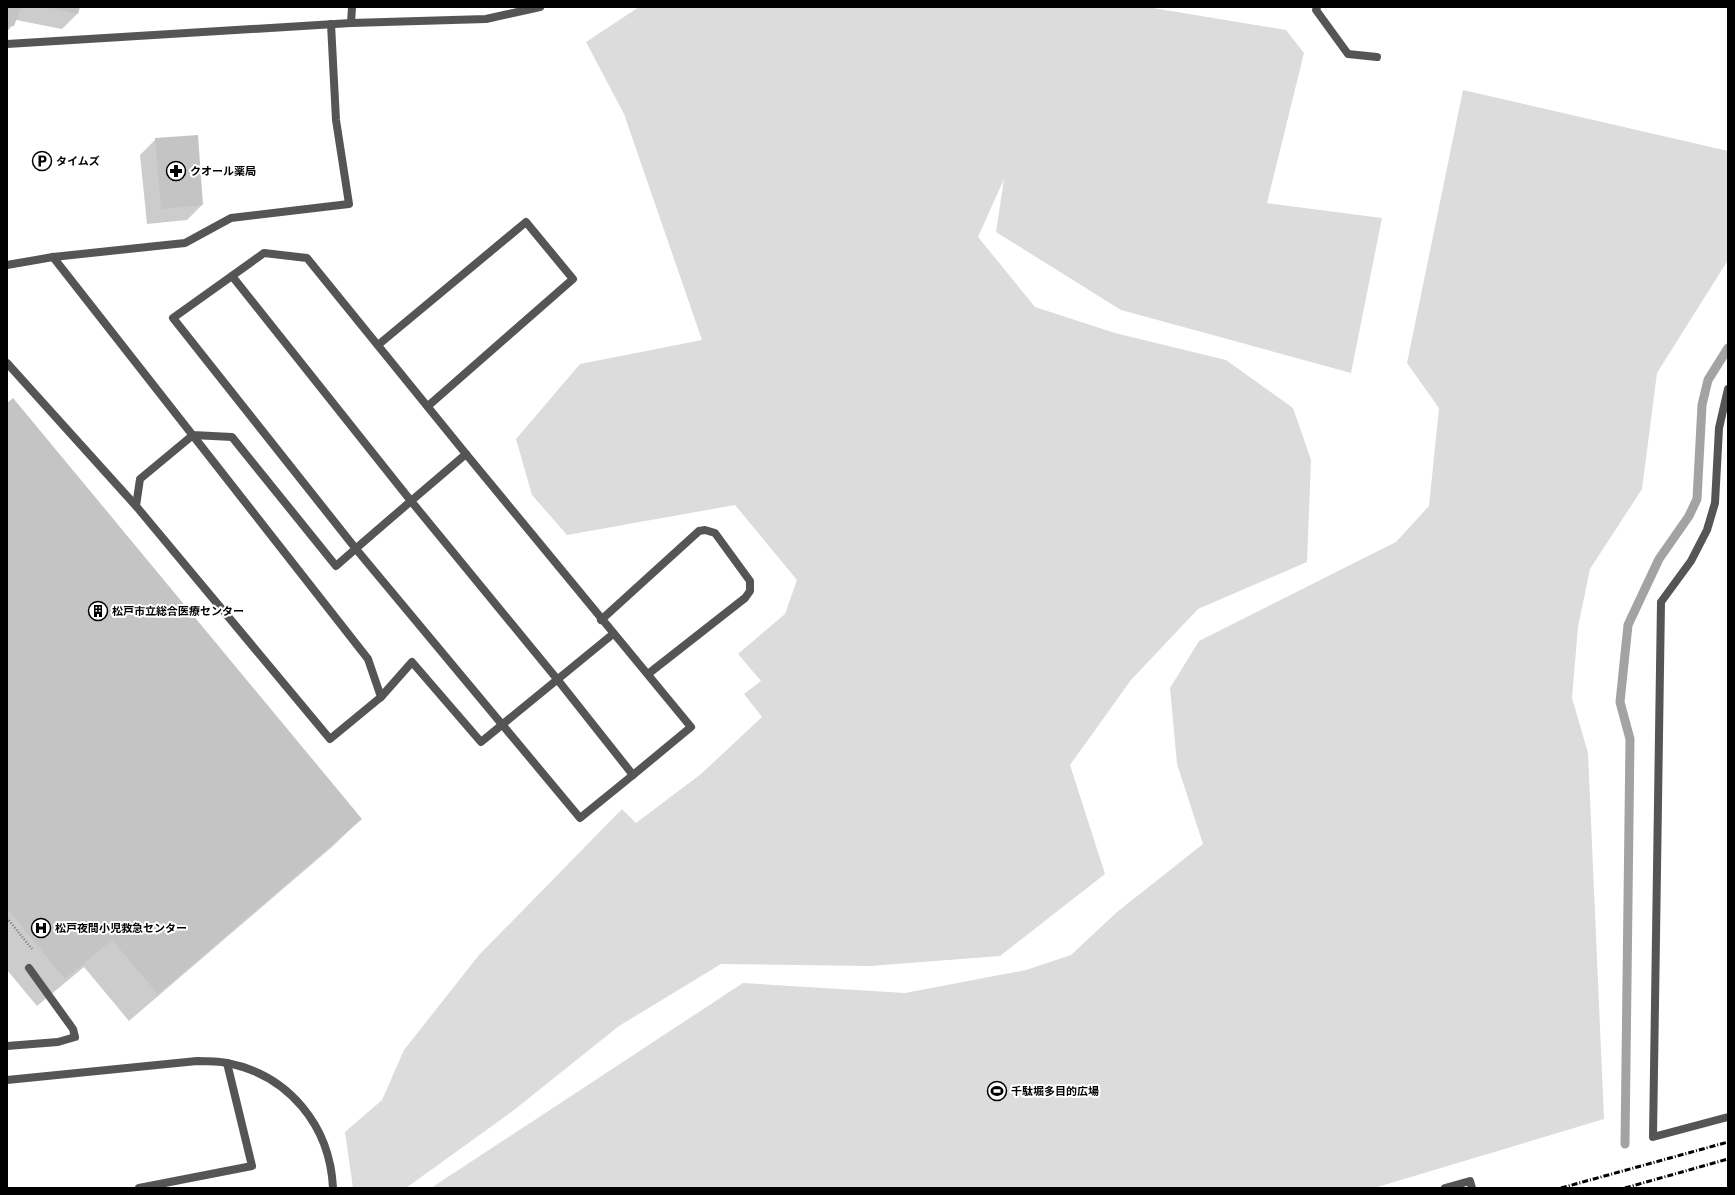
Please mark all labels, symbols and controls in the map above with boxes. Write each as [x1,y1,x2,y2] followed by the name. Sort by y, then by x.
[31,150,53,172] parking icon: タイムズ
[56,153,100,169] place label: タイムズ
[165,160,187,182] pharmacy icon: クオール薬局
[190,163,256,179] place label: クオール薬局
[87,600,109,622] building icon: 松戸市立総合医療センター
[112,603,244,619] place label: 松戸市立総合医療センター
[30,917,52,939] hospital icon: 松戸夜間小児救急センター
[55,920,187,936] place label: 松戸夜間小児救急センター
[986,1080,1008,1102] sports icon: 千駄堀多目的広場
[1011,1083,1099,1099] place label: 千駄堀多目的広場

